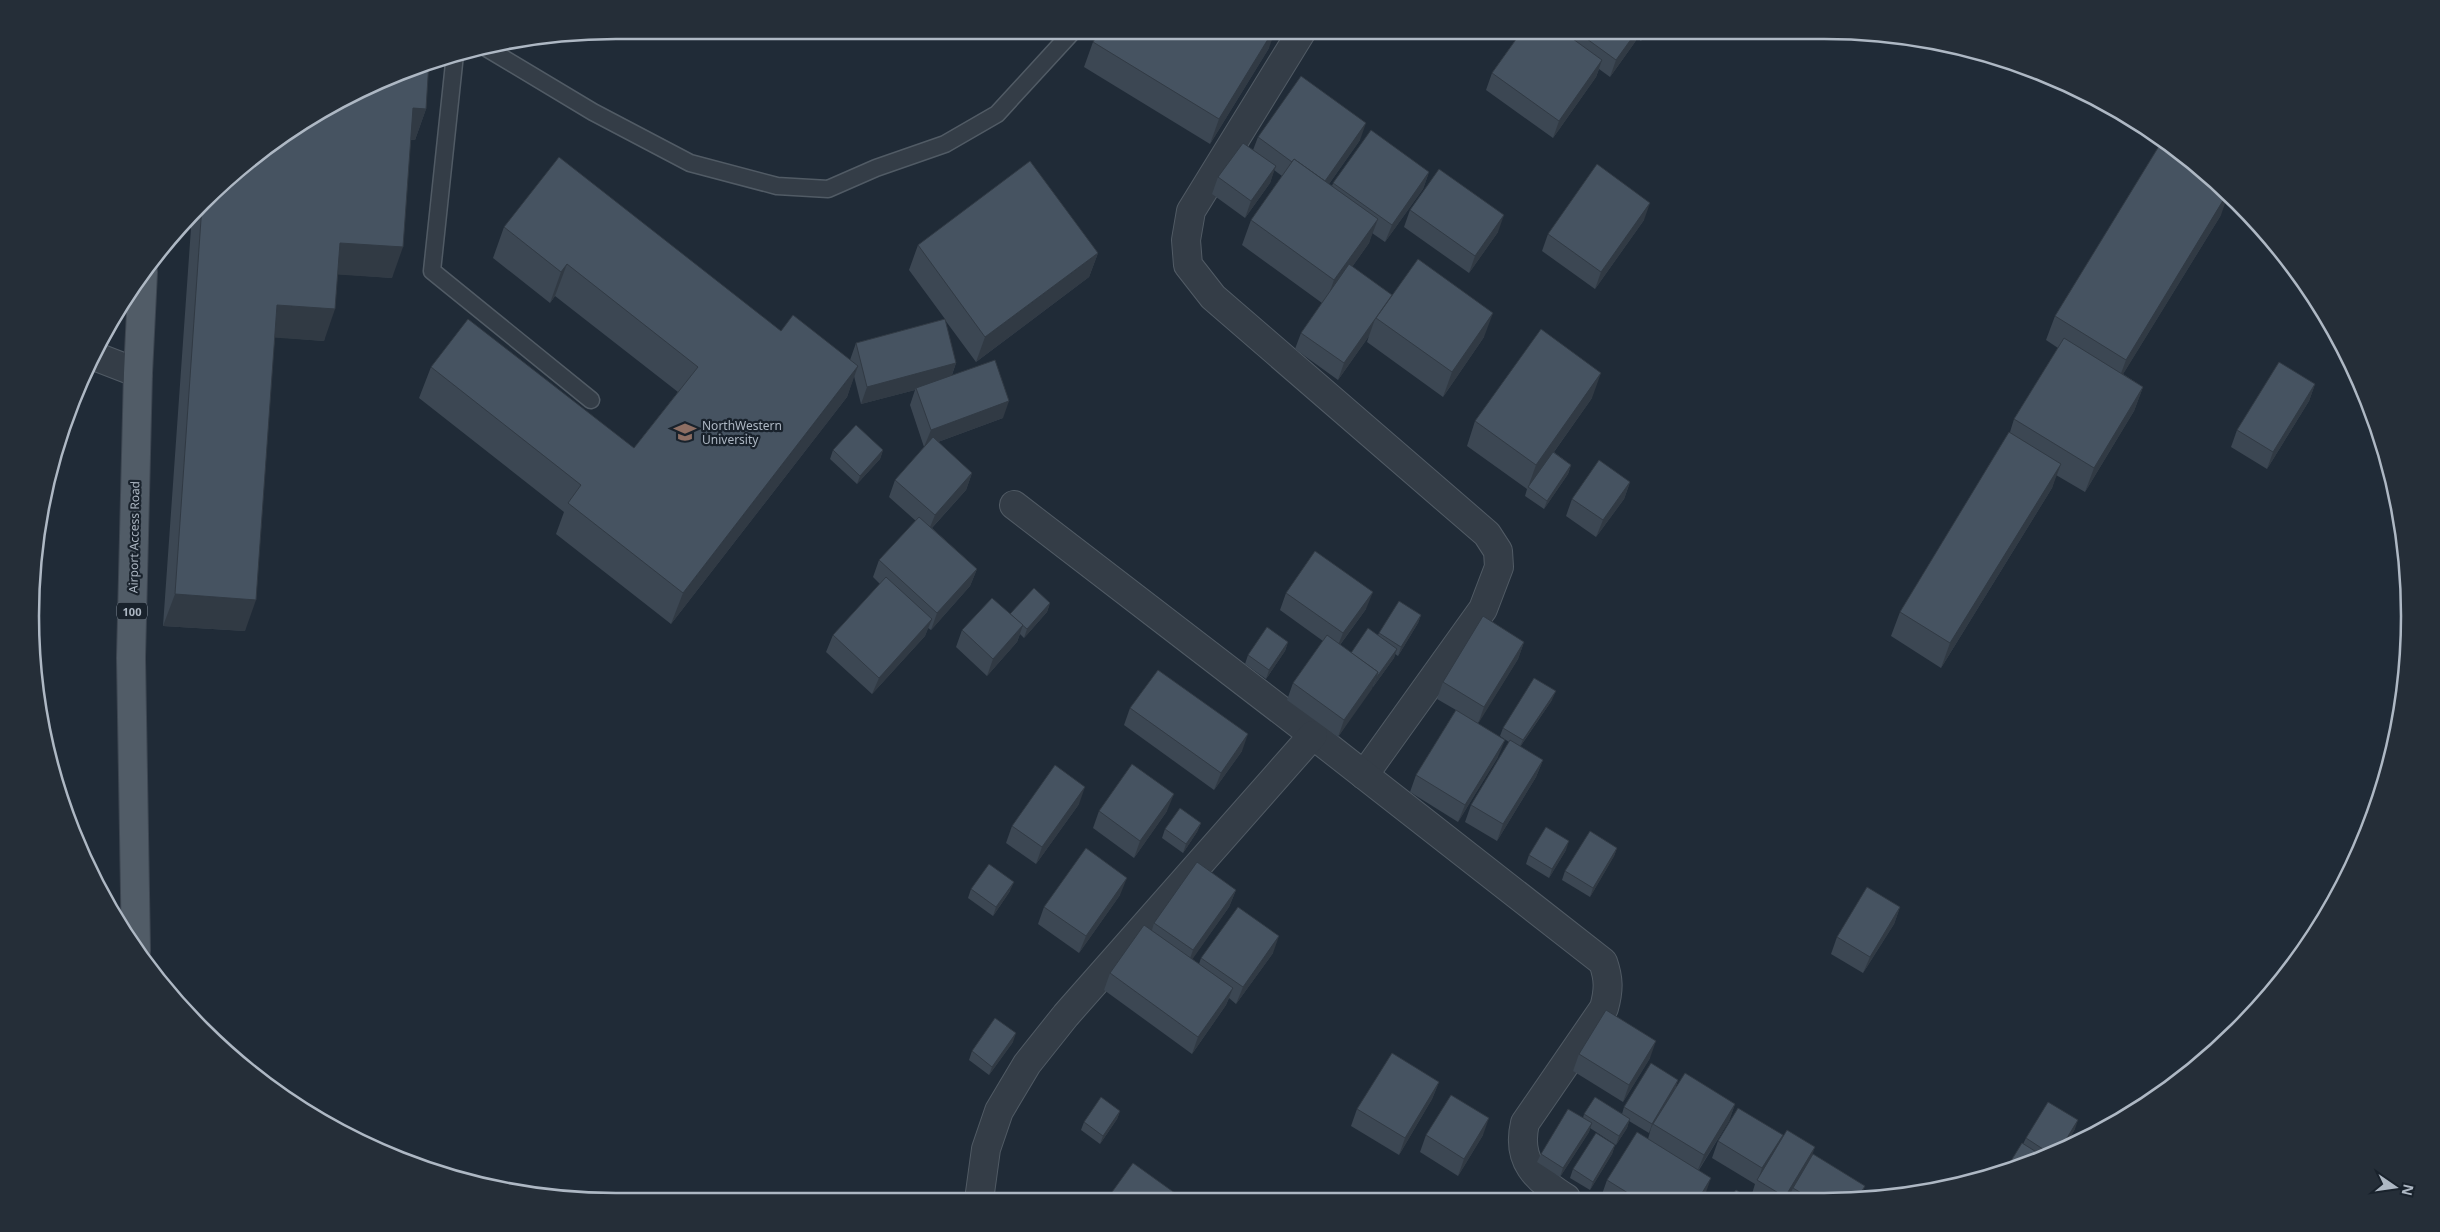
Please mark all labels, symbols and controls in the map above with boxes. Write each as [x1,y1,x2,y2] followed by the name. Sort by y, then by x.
[702,417,782,448] place label: NorthWestern University
[672,419,698,445] school or university icon: NorthWestern University
[125,481,143,593] street label: Airport Access Road
[117,602,147,620] road number: 100
[2370,1162,2420,1212] north arrow
[2398,1182,2419,1198] text: N

